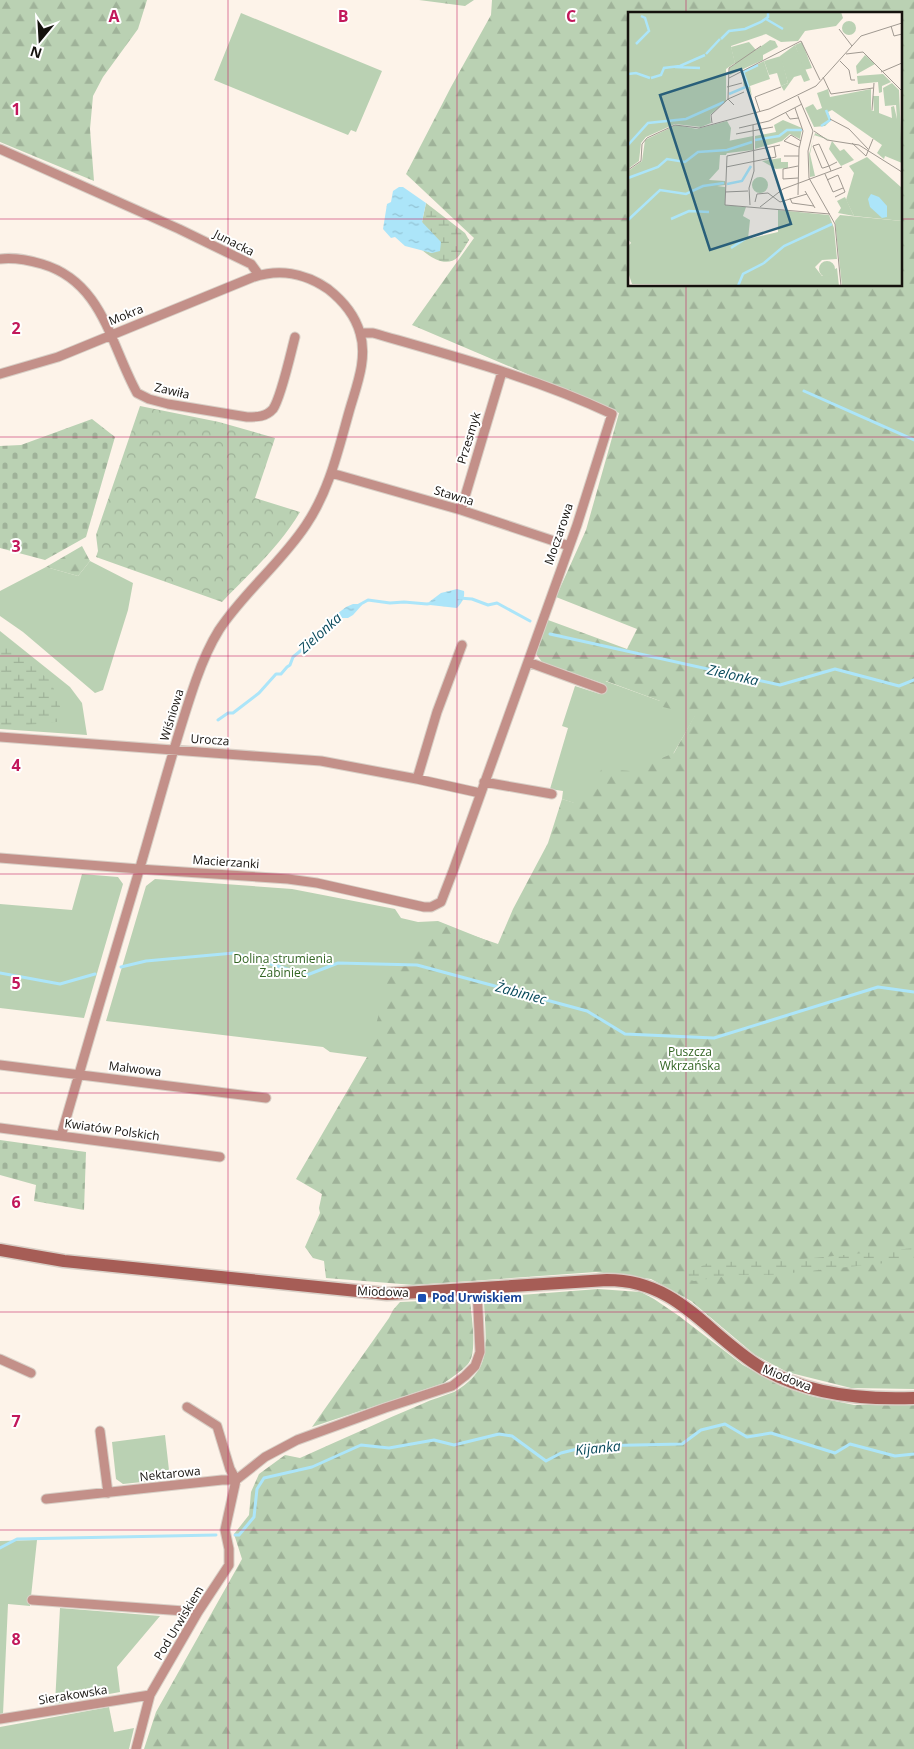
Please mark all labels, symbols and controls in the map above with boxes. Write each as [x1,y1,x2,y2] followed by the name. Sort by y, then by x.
[108,5,120,27] text: A
[338,5,348,27] text: B
[566,5,576,27] text: C
[628,12,902,286] inset map
[15,15,65,65] north arrow
[27,42,44,64] text: N
[11,98,21,120] text: 1
[210,225,257,260] street label: Junacka
[106,300,146,329] street label: Mokra
[11,317,21,339] text: 2
[153,378,191,403] street label: Zawiła
[453,409,485,466] street label: Przesmyk
[432,481,476,510] street label: Stawna
[540,501,577,567] street label: Moczarowa
[11,535,21,557] text: 3
[293,608,345,658] water label: Zielonka
[705,659,761,690] water label: Zielonka
[156,687,187,743] street label: Wiśniowa
[190,730,230,749] street label: Urocza
[11,754,21,776] text: 4
[192,851,260,872] street label: Macierzanki
[233,950,333,981] park label: Dolina strumienia Żabiniec
[11,972,21,994] text: 5
[493,976,549,1009] water label: Żabiniec
[660,1043,720,1074] park label: Puszcza Wkrzańska
[108,1057,162,1080] street label: Malwowa
[63,1114,161,1145] street label: Kwiatów Polskich
[11,1191,21,1213] text: 6
[357,1282,409,1301] street label: Miodowa
[432,1289,522,1306] place label: Pod Urwiskiem
[416,1292,428,1304] marker: Pod Urwiskiem
[760,1360,814,1395] street label: Miodowa
[11,1410,21,1432] text: 7
[574,1436,622,1459] water label: Kijanka
[139,1462,201,1485] street label: Nektarowa
[150,1582,207,1663] street label: Pod Urwiskiem
[11,1628,21,1650] text: 8
[37,1681,109,1708] street label: Sierakowska

